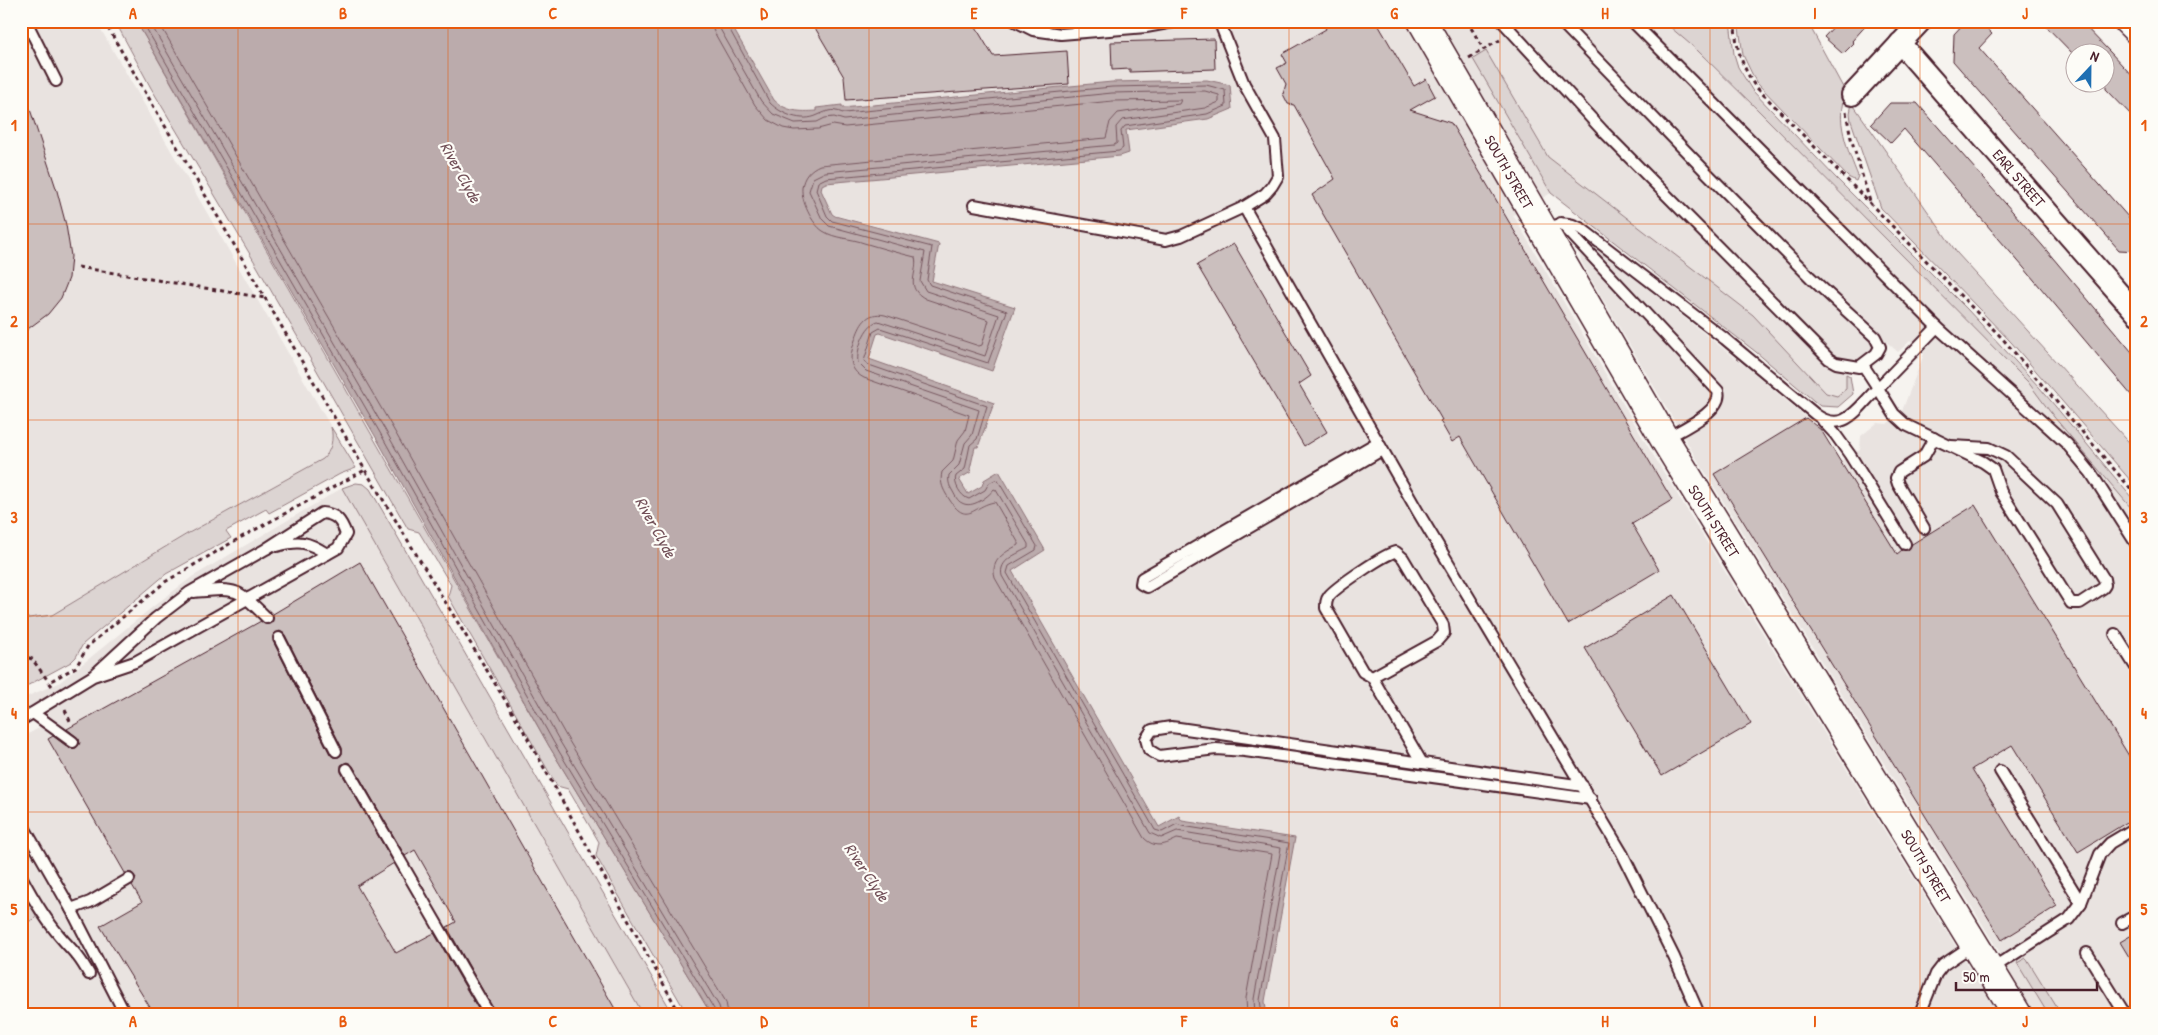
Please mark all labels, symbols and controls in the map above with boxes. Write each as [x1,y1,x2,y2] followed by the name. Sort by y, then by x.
[129,2,137,24] text: A
[339,2,347,24] text: B
[549,2,558,24] text: C
[760,2,768,24] text: D
[970,2,978,24] text: E
[1180,2,1188,24] text: F
[1390,2,1398,24] text: G
[1601,2,1609,24] text: H
[1813,2,1817,24] text: I
[2022,2,2028,24] text: J
[2066,42,2116,92] north arrow
[2088,45,2103,66] text: N
[11,114,17,136] text: 1
[2141,114,2147,136] text: 1
[1479,131,1539,214] street label: SOUTH STREET
[435,138,487,207] water label: River Clyde
[1988,144,2051,212] street label: EARL STREET
[10,310,18,332] text: 2
[2140,310,2148,332] text: 2
[1683,481,1745,562] street label: SOUTH STREET
[630,493,682,562] water label: River Clyde
[10,506,18,528] text: 3
[2140,506,2148,528] text: 3
[11,702,17,724] text: 4
[2141,702,2147,724] text: 4
[1896,825,1957,907] street label: SOUTH STREET
[839,839,895,906] water label: River Clyde
[11,898,18,920] text: 5
[2141,898,2148,920] text: 5
[1956,960,2097,992] scale bar
[1963,966,1990,987] text: 50 m
[129,1010,137,1032] text: A
[339,1010,347,1032] text: B
[549,1010,558,1032] text: C
[760,1010,768,1032] text: D
[970,1010,978,1032] text: E
[1180,1010,1188,1032] text: F
[1390,1010,1398,1032] text: G
[1601,1010,1609,1032] text: H
[1813,1010,1817,1032] text: I
[2022,1010,2028,1032] text: J

